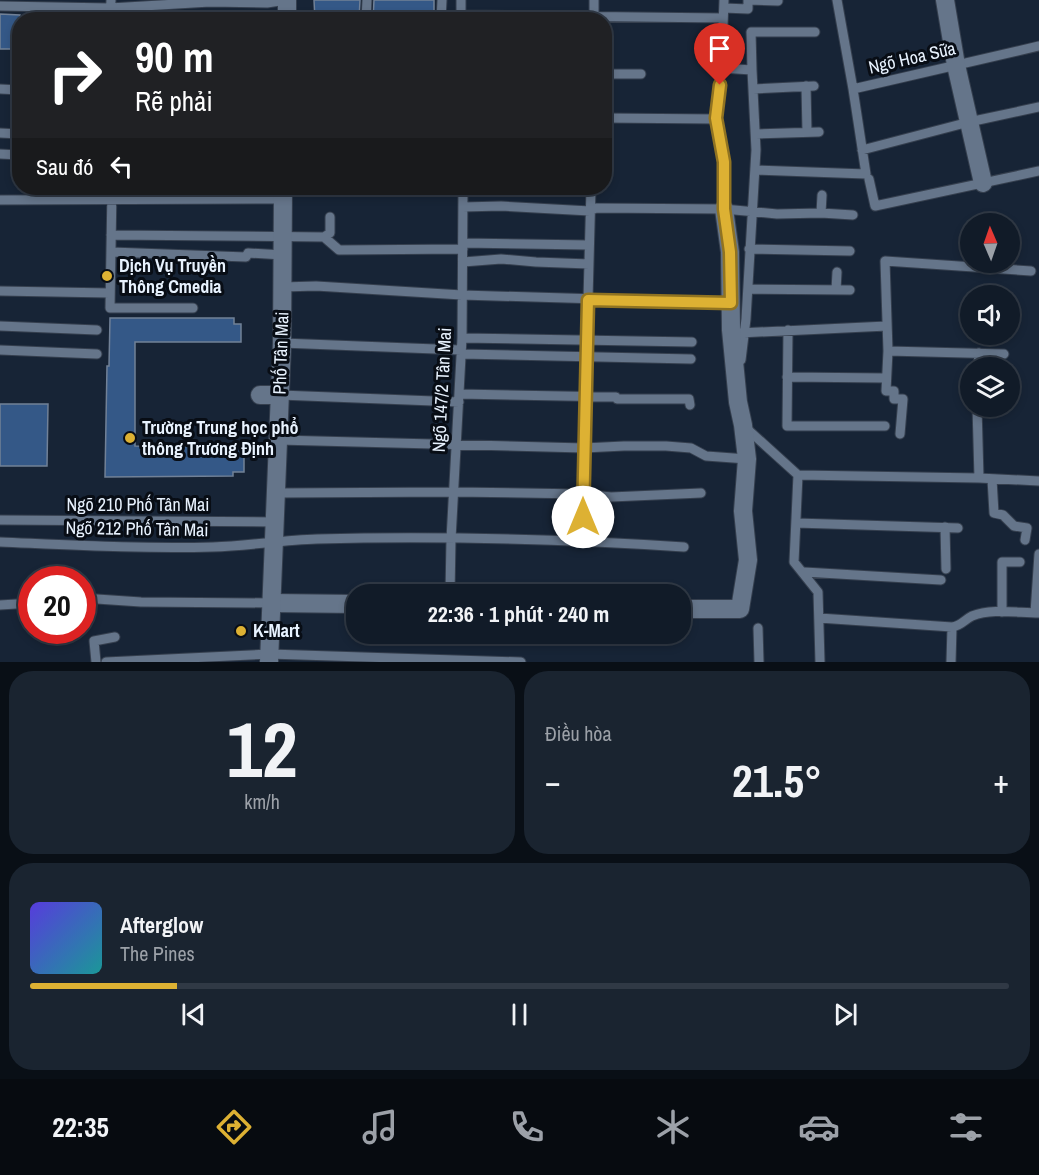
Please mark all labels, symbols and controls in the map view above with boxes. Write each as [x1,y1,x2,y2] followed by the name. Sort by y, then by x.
[694,23,745,85] pin
[135,29,214,85] text: 90 m
[703,32,736,65] icon: arrive
[866,35,958,80] street label: Ngõ Hoa Sữa
[36,36,114,114] icon: right
[135,83,213,119] text: Rẽ phải
[105,150,138,183] icon: left
[36,152,93,182] text: Sau đó
[960,213,1020,273] north arrow
[960,213,1020,417] map controls
[119,253,226,299] place label: Dịch Vụ Truyền Thông Cmedia
[100,269,114,283] marker: Dịch Vụ Truyền Thông Cmedia
[960,285,1020,345] button: sound
[267,311,294,395] street label: Phố Tân Mai
[426,327,457,453] street label: Ngõ 147/2 Tân Mai
[960,357,1020,417] button: layers
[142,415,299,461] place label: Trường Trung học phổ thông Trương Định
[123,431,137,445] marker: Trường Trung học phổ thông Trương Định
[551,485,615,549] position arrow
[67,492,209,517] street label: Ngõ 210 Phố Tân Mai
[65,515,209,542] street label: Ngõ 212 Phố Tân Mai
[18,566,96,644] speed limit sign: 20
[428,599,609,629] text: 22:36 · 1 phút · 240 m
[253,618,300,643] place label: K-Mart
[234,624,248,638] marker: K-Mart
[226,696,298,801] text: 12
[545,720,612,747] text: Điều hòa
[732,750,822,811] text: 21.5°
[545,759,561,803] text: −
[993,759,1009,803] text: +
[244,788,280,815] text: km/h
[120,910,203,940] text: Afterglow
[120,940,195,967] text: The Pines
[177,998,210,1031] icon: previous
[503,998,536,1031] icon: pause
[829,998,862,1031] icon: next
[213,1106,255,1148] icon: directions
[359,1106,401,1148] icon: music
[506,1106,548,1148] icon: phone
[652,1106,694,1148] icon: climate
[798,1106,840,1148] icon: car
[945,1106,987,1148] icon: filters
[52,1109,109,1145] text: 22:35

